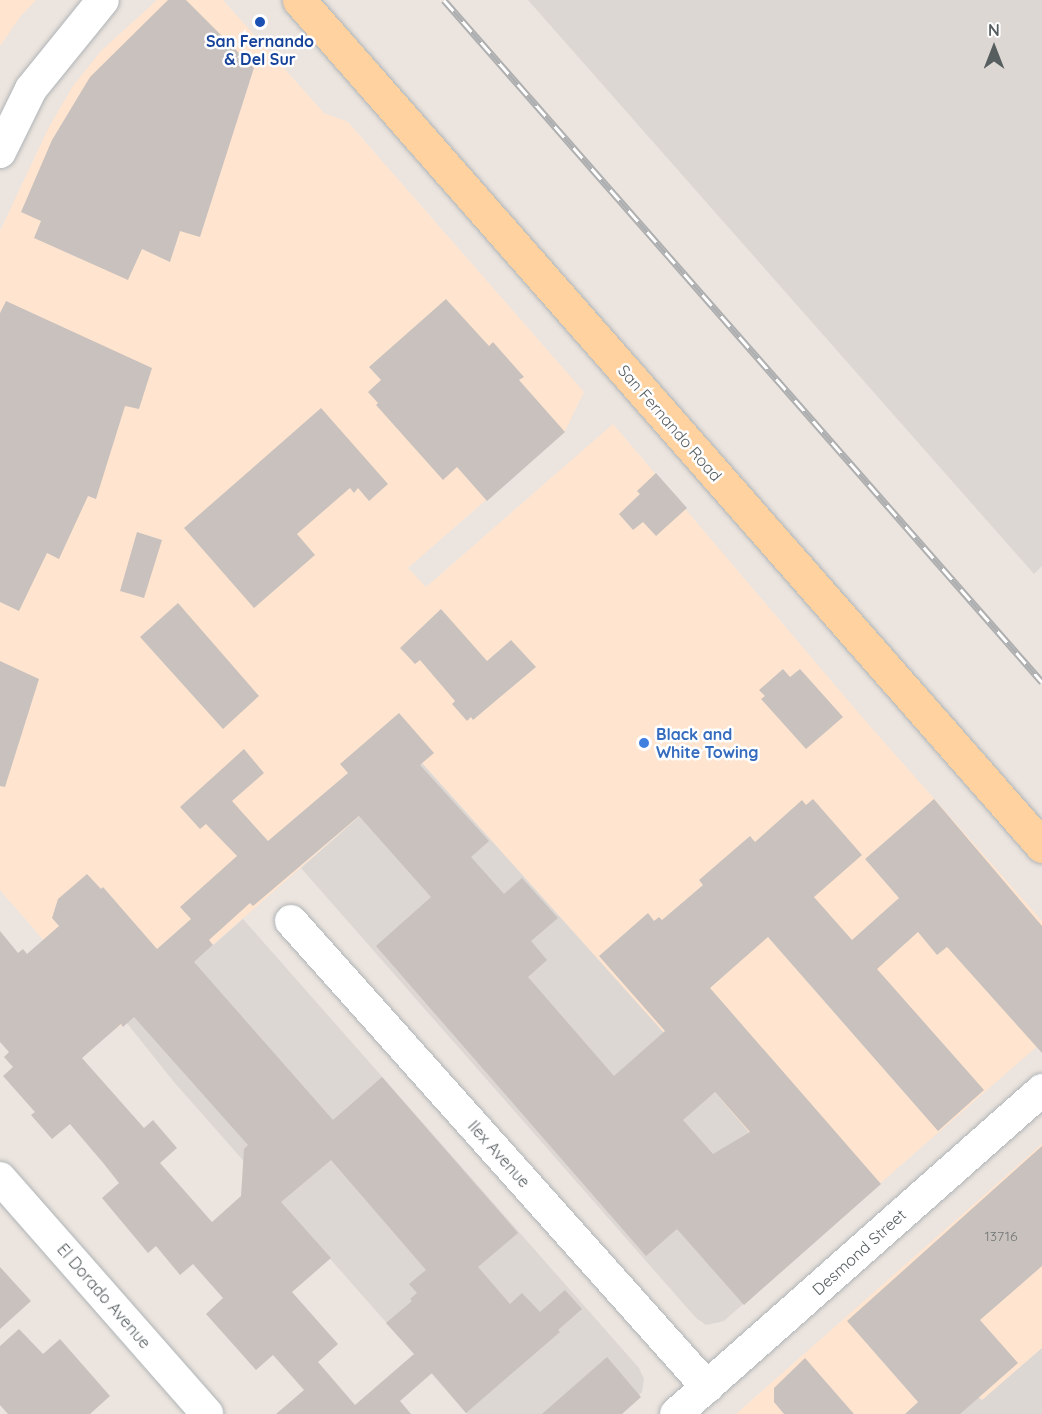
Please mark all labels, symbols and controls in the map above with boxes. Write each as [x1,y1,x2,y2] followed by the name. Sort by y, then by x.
[253,15,267,29] marker: San Fernando & Del Sur
[964,18,1024,78] north arrow
[988,20,1000,40] text: N
[206,31,314,69] place label: San Fernando & Del Sur
[614,361,726,485] street label: San Fernando Road
[656,724,759,762] place label: Black and White Towing
[637,736,651,750] marker: Black and White Towing
[464,1117,534,1191] street label: Ilex Avenue
[808,1205,910,1299] street label: Desmond Street
[984,1228,1018,1244] house number: 13716
[53,1240,155,1352] street label: El Dorado Avenue

